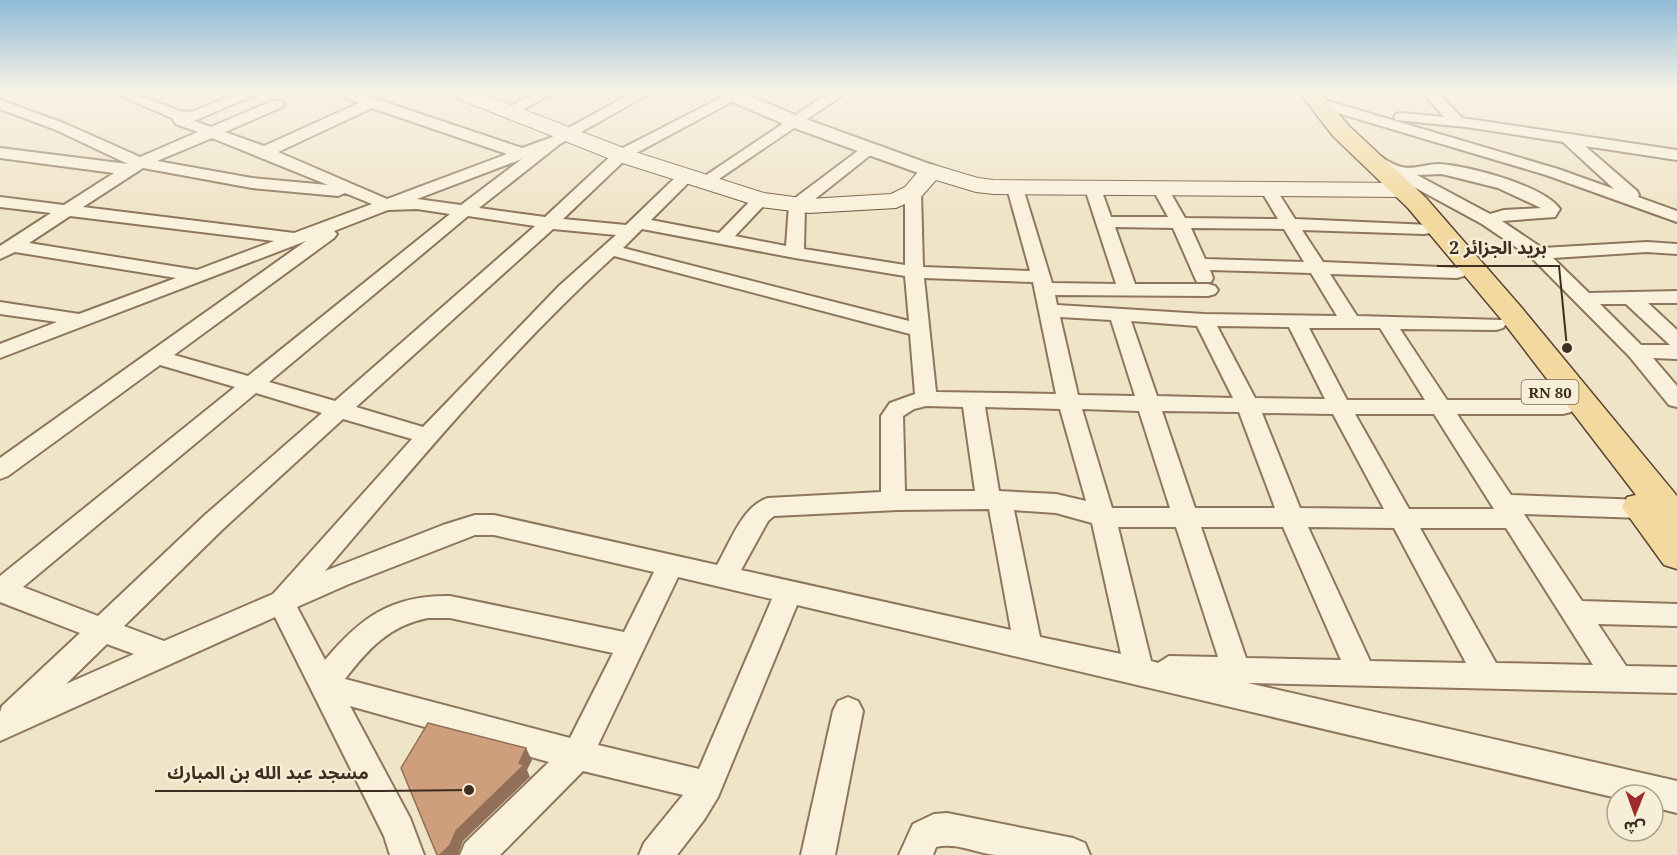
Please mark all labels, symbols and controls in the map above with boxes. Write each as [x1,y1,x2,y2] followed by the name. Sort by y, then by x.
[1437,230,1559,266] callout: بريد الجزائر 2
[1449,235,1547,259] text: بريد الجزائر 2
[1522,380,1578,404] road number: RN 80
[155,755,381,791] callout: مسجد عبد الله بن المبارك
[167,760,369,784] text: مسجد عبد الله بن المبارك
[1605,783,1665,843] north arrow
[1624,817,1646,839] text: ش

